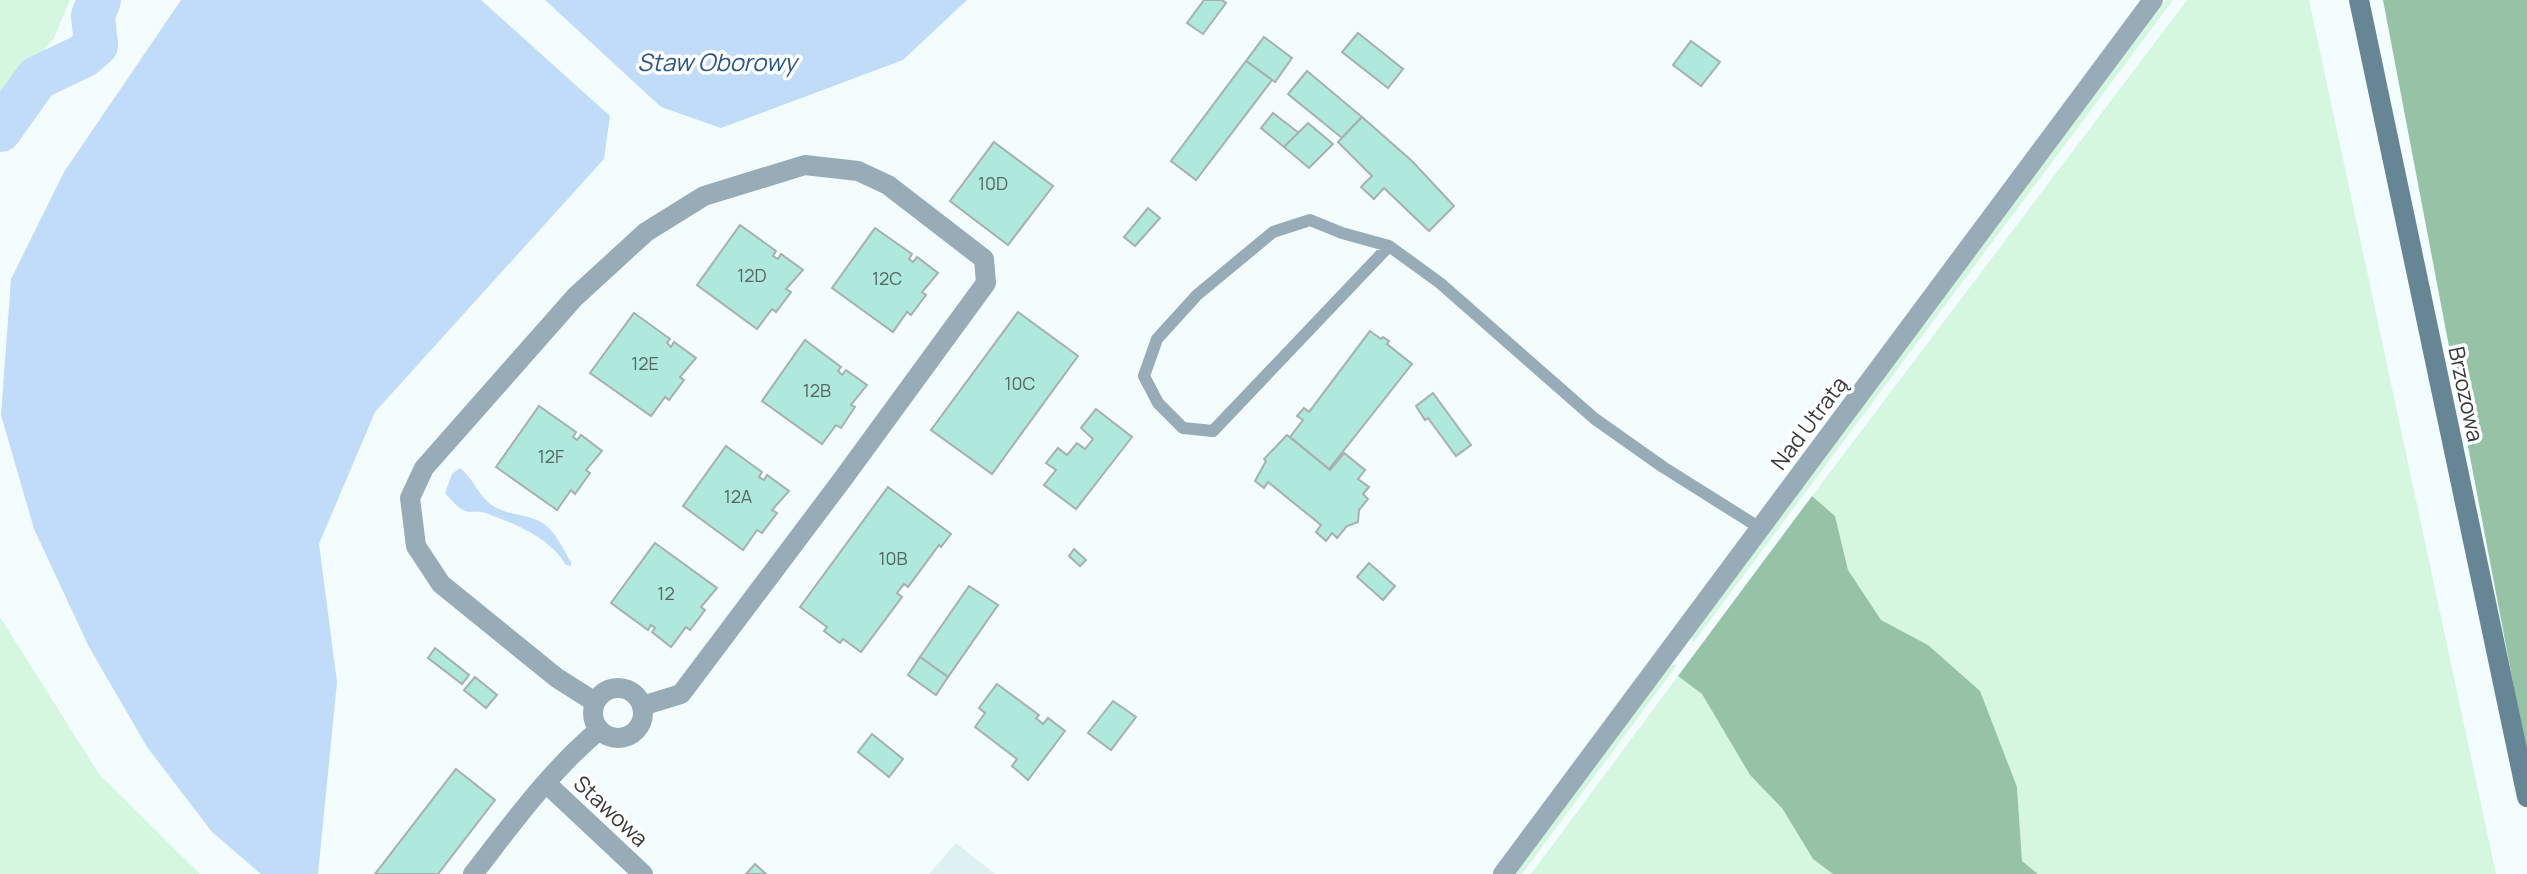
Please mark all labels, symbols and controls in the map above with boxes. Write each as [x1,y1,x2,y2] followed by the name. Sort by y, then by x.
[637,45,800,78] water label: Staw Oborowy
[978,171,1008,195] house number: 10D
[737,263,767,287] house number: 12D
[872,266,902,290] house number: 12C
[2441,344,2491,444] street label: Brzozowa
[631,351,659,375] house number: 12E
[1764,370,1854,476] street label: Nad Utratą
[1005,371,1036,395] house number: 10C
[803,378,831,402] house number: 12B
[538,444,564,468] house number: 12F
[724,484,753,508] house number: 12A
[878,546,908,570] house number: 10B
[657,581,675,605] house number: 12
[567,769,655,853] street label: Stawowa

